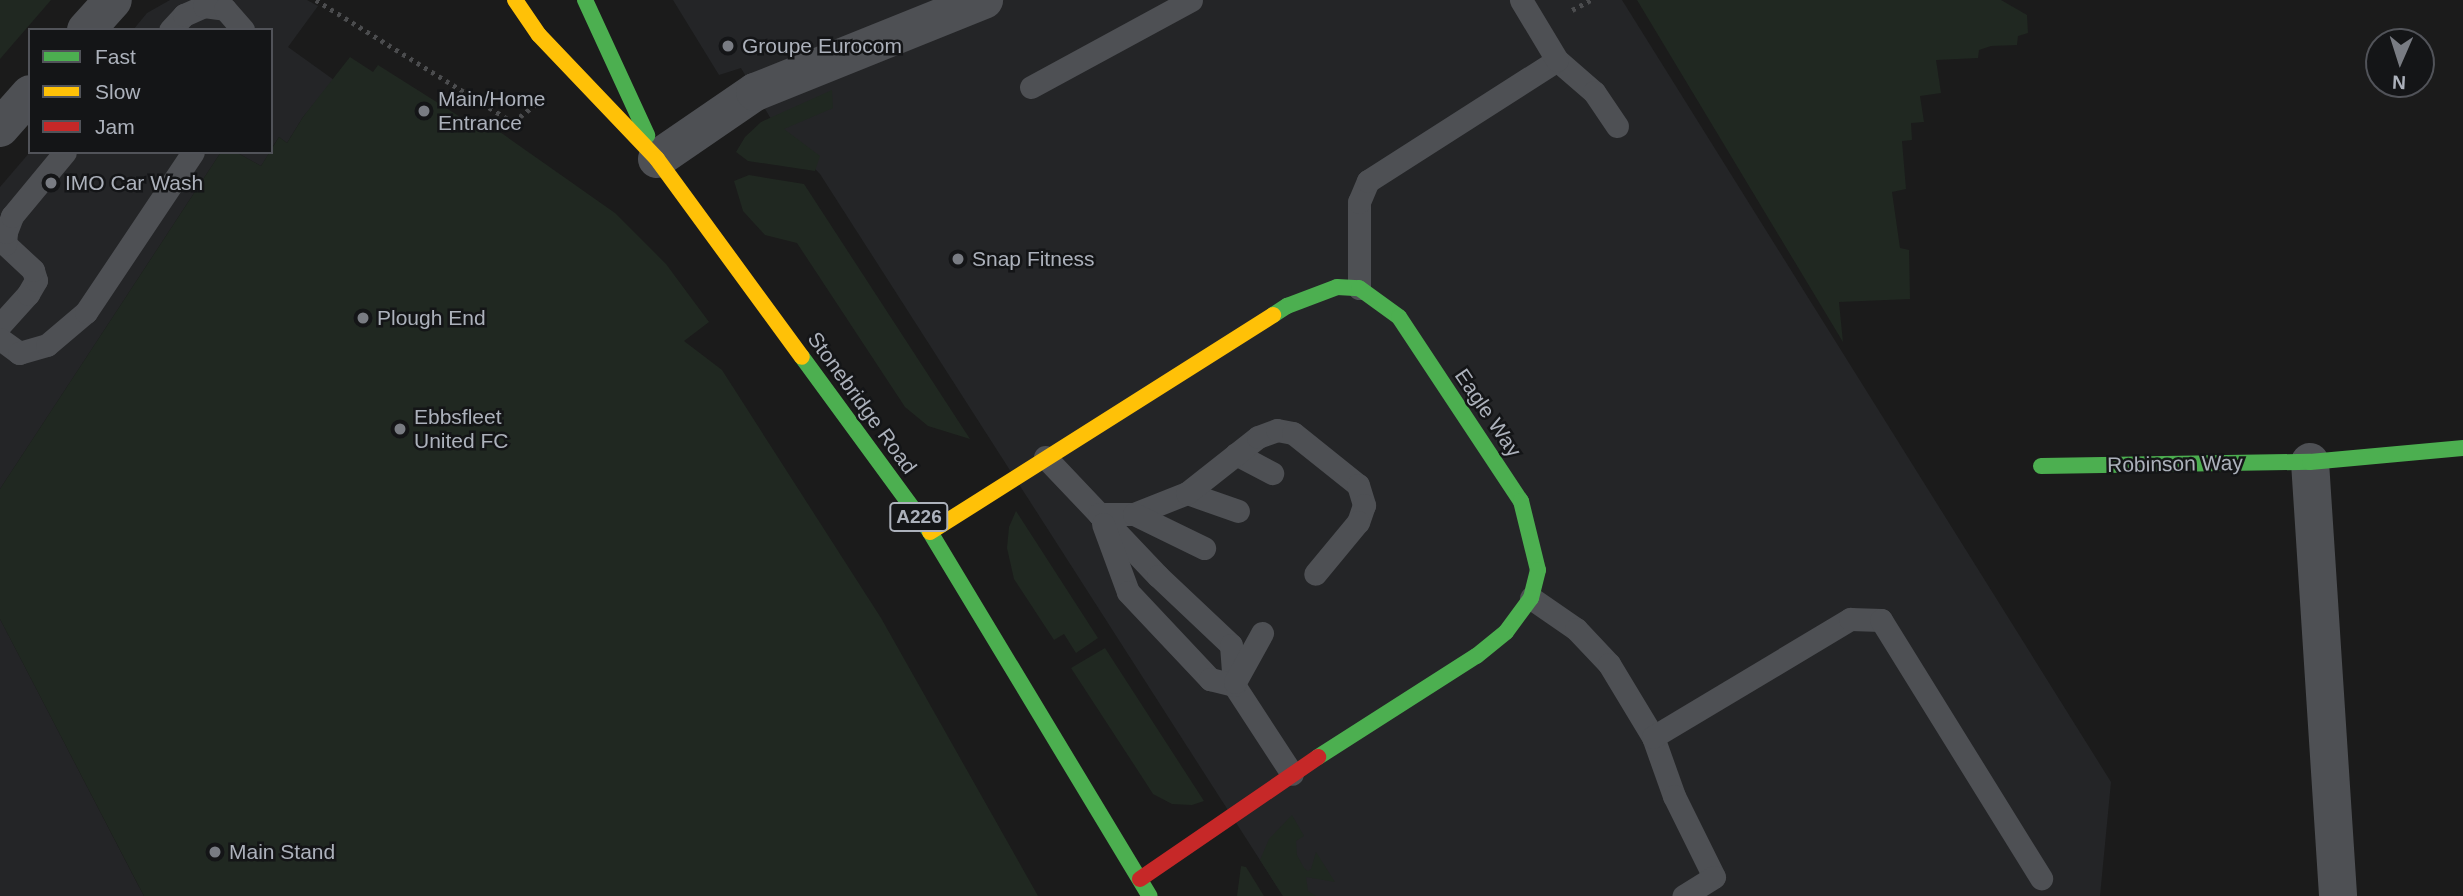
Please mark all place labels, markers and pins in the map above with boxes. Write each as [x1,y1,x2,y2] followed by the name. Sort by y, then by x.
[742,33,902,59] place label: Groupe Eurocom
[720,38,736,54] marker: Groupe Eurocom
[438,86,545,136] place label: Main/Home Entrance
[416,103,432,119] marker: Main/Home Entrance
[65,170,203,196] place label: IMO Car Wash
[43,175,59,191] marker: IMO Car Wash
[972,246,1095,272] place label: Snap Fitness
[950,251,966,267] marker: Snap Fitness
[377,305,486,331] place label: Plough End
[355,310,371,326] marker: Plough End
[414,404,509,454] place label: Ebbsfleet United FC
[392,421,408,437] marker: Ebbsfleet United FC
[229,839,335,865] place label: Main Stand
[207,844,223,860] marker: Main Stand

